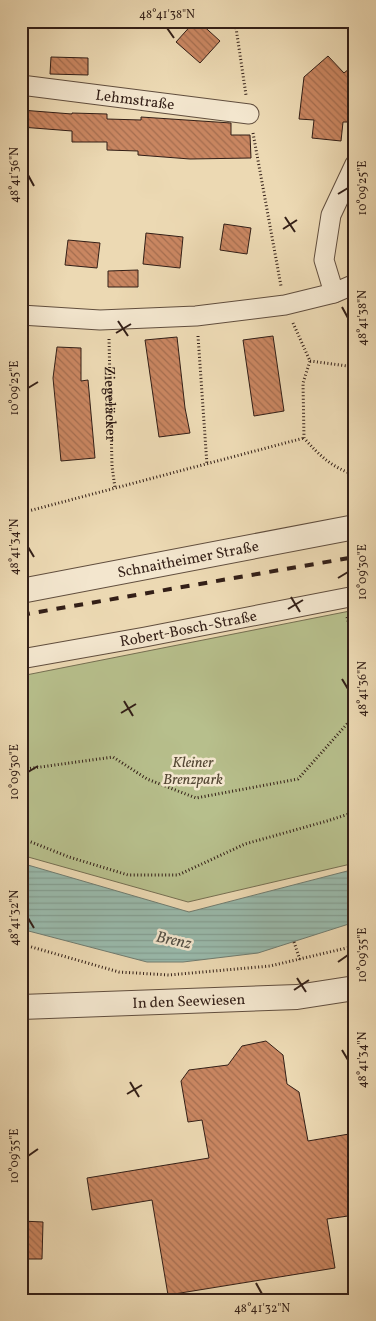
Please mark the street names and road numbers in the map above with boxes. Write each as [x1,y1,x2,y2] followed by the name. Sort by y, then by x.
[94,86,176,116] street label: Lehmstraße
[98,366,120,442] street label: Ziegeläcker
[116,537,261,584] street label: Schnaitheimer Straße
[118,606,259,653] street label: Robert-Bosch-Straße
[132,990,246,1015] street label: In den Seewiesen

